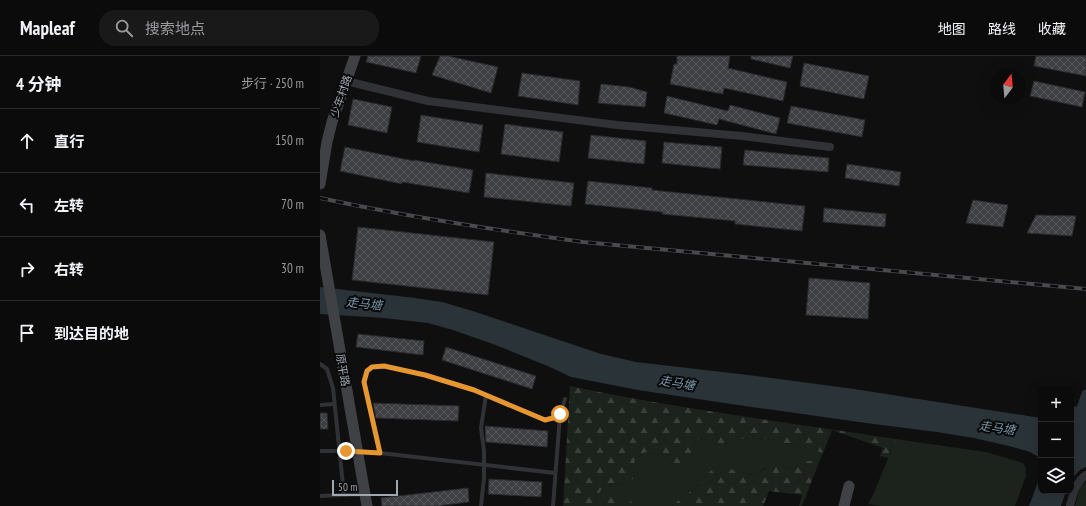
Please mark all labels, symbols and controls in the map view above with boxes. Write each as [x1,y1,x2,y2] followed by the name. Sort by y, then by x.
[99,10,379,46] search box
[20,16,75,40] text: Mapleaf
[113,17,135,39] icon: search
[145,19,205,38] text: 搜索地点
[938,20,966,38] text: 地图
[988,20,1016,38] text: 路线
[1038,20,1066,38] text: 收藏
[990,68,1026,104] north arrow
[16,73,62,95] text: 4 分钟
[327,73,355,119] street label: 少年村路
[241,75,304,92] text: 步行 · 250 m
[16,130,38,152] icon: ahead
[54,132,84,151] text: 直行
[275,132,304,149] text: 150 m
[16,194,38,216] icon: left
[54,196,84,215] text: 左转
[281,196,304,213] text: 70 m
[16,258,38,280] icon: right
[54,260,84,279] text: 右转
[281,260,304,277] text: 30 m
[345,294,385,313] water label: 走马塘
[16,322,38,344] icon: arrive
[54,324,129,343] text: 到达目的地
[333,353,353,387] street label: 原平路
[658,372,698,393] water label: 走马塘
[1038,386,1074,494] map controls
[1038,386,1074,422] button: +
[551,405,569,423] route start
[978,418,1018,438] water label: 走马塘
[1038,422,1074,458] button: −
[337,442,355,460] route end
[1038,458,1074,494] button: layers
[332,478,398,497] scale bar
[338,480,357,494] text: 50 m

